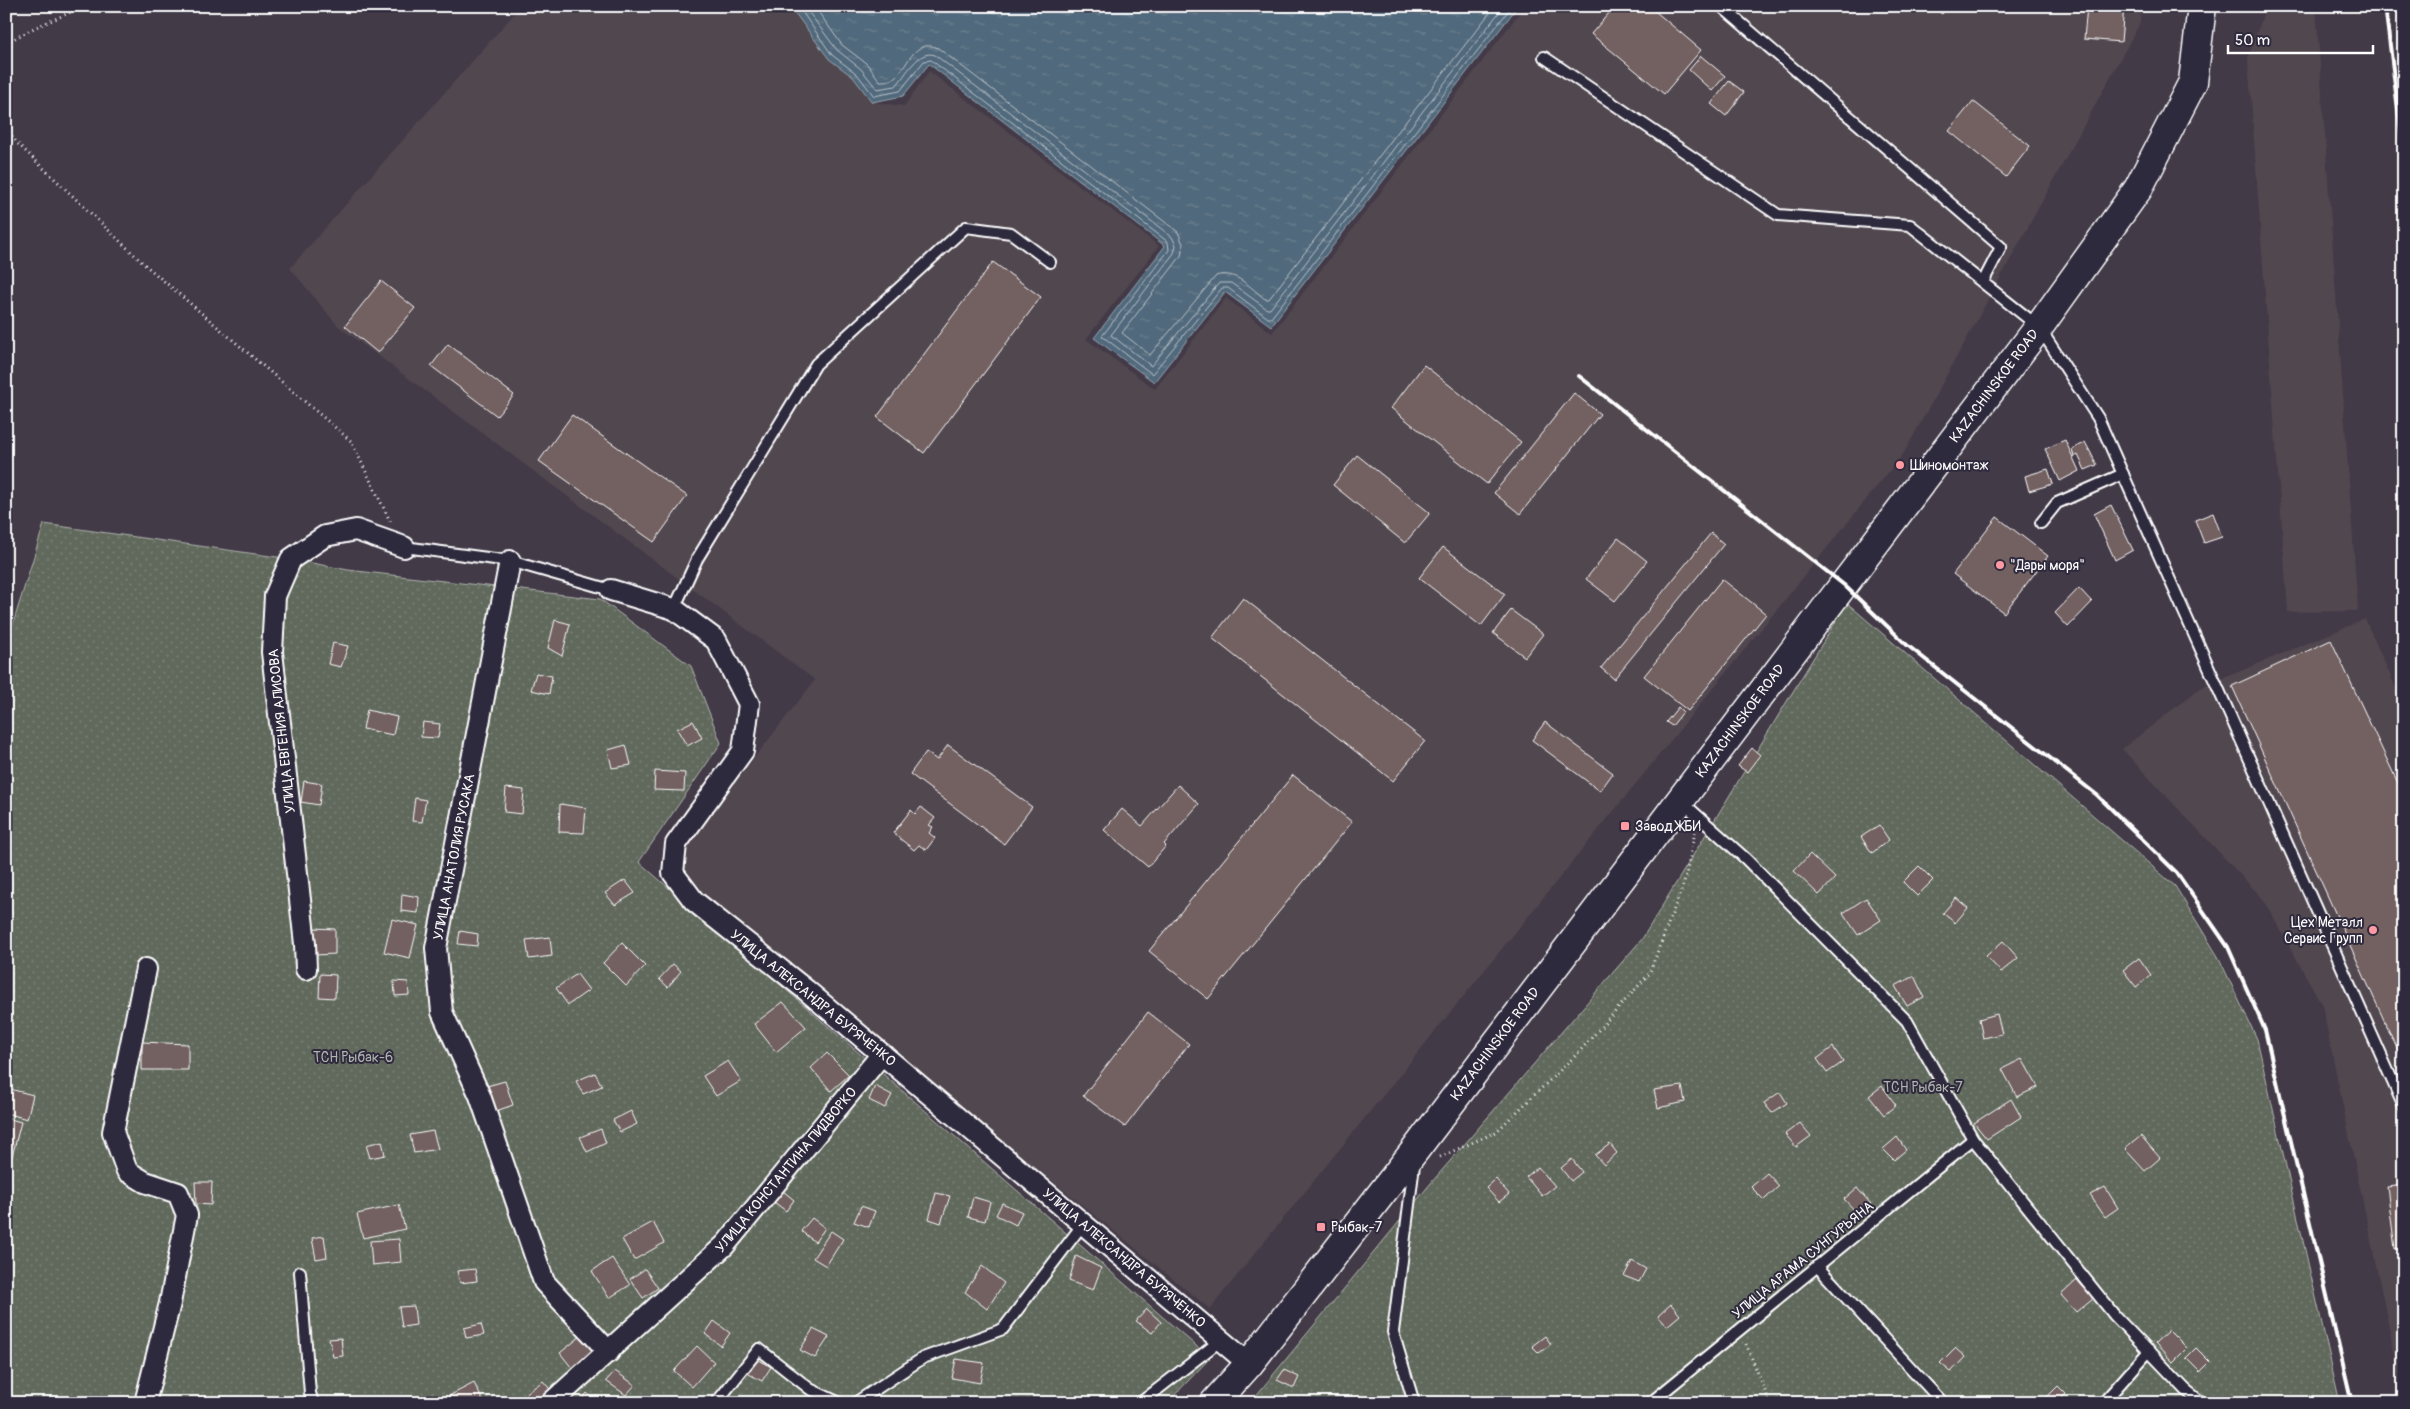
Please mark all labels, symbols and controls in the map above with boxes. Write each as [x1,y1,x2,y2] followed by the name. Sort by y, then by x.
[2228,22,2372,54] scale bar
[2235,31,2270,50] text: 50 m
[1946,326,2042,446] street label: KAZACHINSKOE ROAD
[1910,457,1988,474] place label: Шиномонтаж
[1894,459,1906,471] marker: Шиномонтаж
[2010,557,2085,574] place label: "Дары моря"
[1994,559,2006,571] marker: "Дары моря"
[265,648,299,814] street label: УЛИЦА ЕВГЕНИЯ АЛИСОВА
[1692,661,1788,781] street label: KAZACHINSKOE ROAD
[430,772,478,942] street label: УЛИЦА АНАТОЛИЯ РУСАКА
[1635,818,1701,835] place label: Завод ЖБИ
[1619,820,1631,832] marker: Завод ЖБИ
[2284,914,2363,947] place label: Цех Металл Сервис Групп
[2367,924,2379,936] marker: Цех Металл Сервис Групп
[727,926,899,1070] street label: УЛИЦА АЛЕКСАНДРА БУРЯЧЕНКО
[1447,984,1543,1104] street label: KAZACHINSKOE ROAD
[313,1049,393,1066] park label: ТСН Рыбак-6
[1883,1079,1963,1096] park label: ТСН Рыбак-7
[712,1084,860,1256] street label: УЛИЦА КОНСТАНТИНА ПИДВОРКО
[1039,1185,1209,1331] street label: УЛИЦА АЛЕКСАНДРА БУРЯЧЕНКО
[1729,1198,1877,1322] street label: УЛИЦА АРАМА СУНГУРЬЯНА
[1331,1219,1383,1236] place label: Рыбак-7
[1315,1221,1327,1233] marker: Рыбак-7

